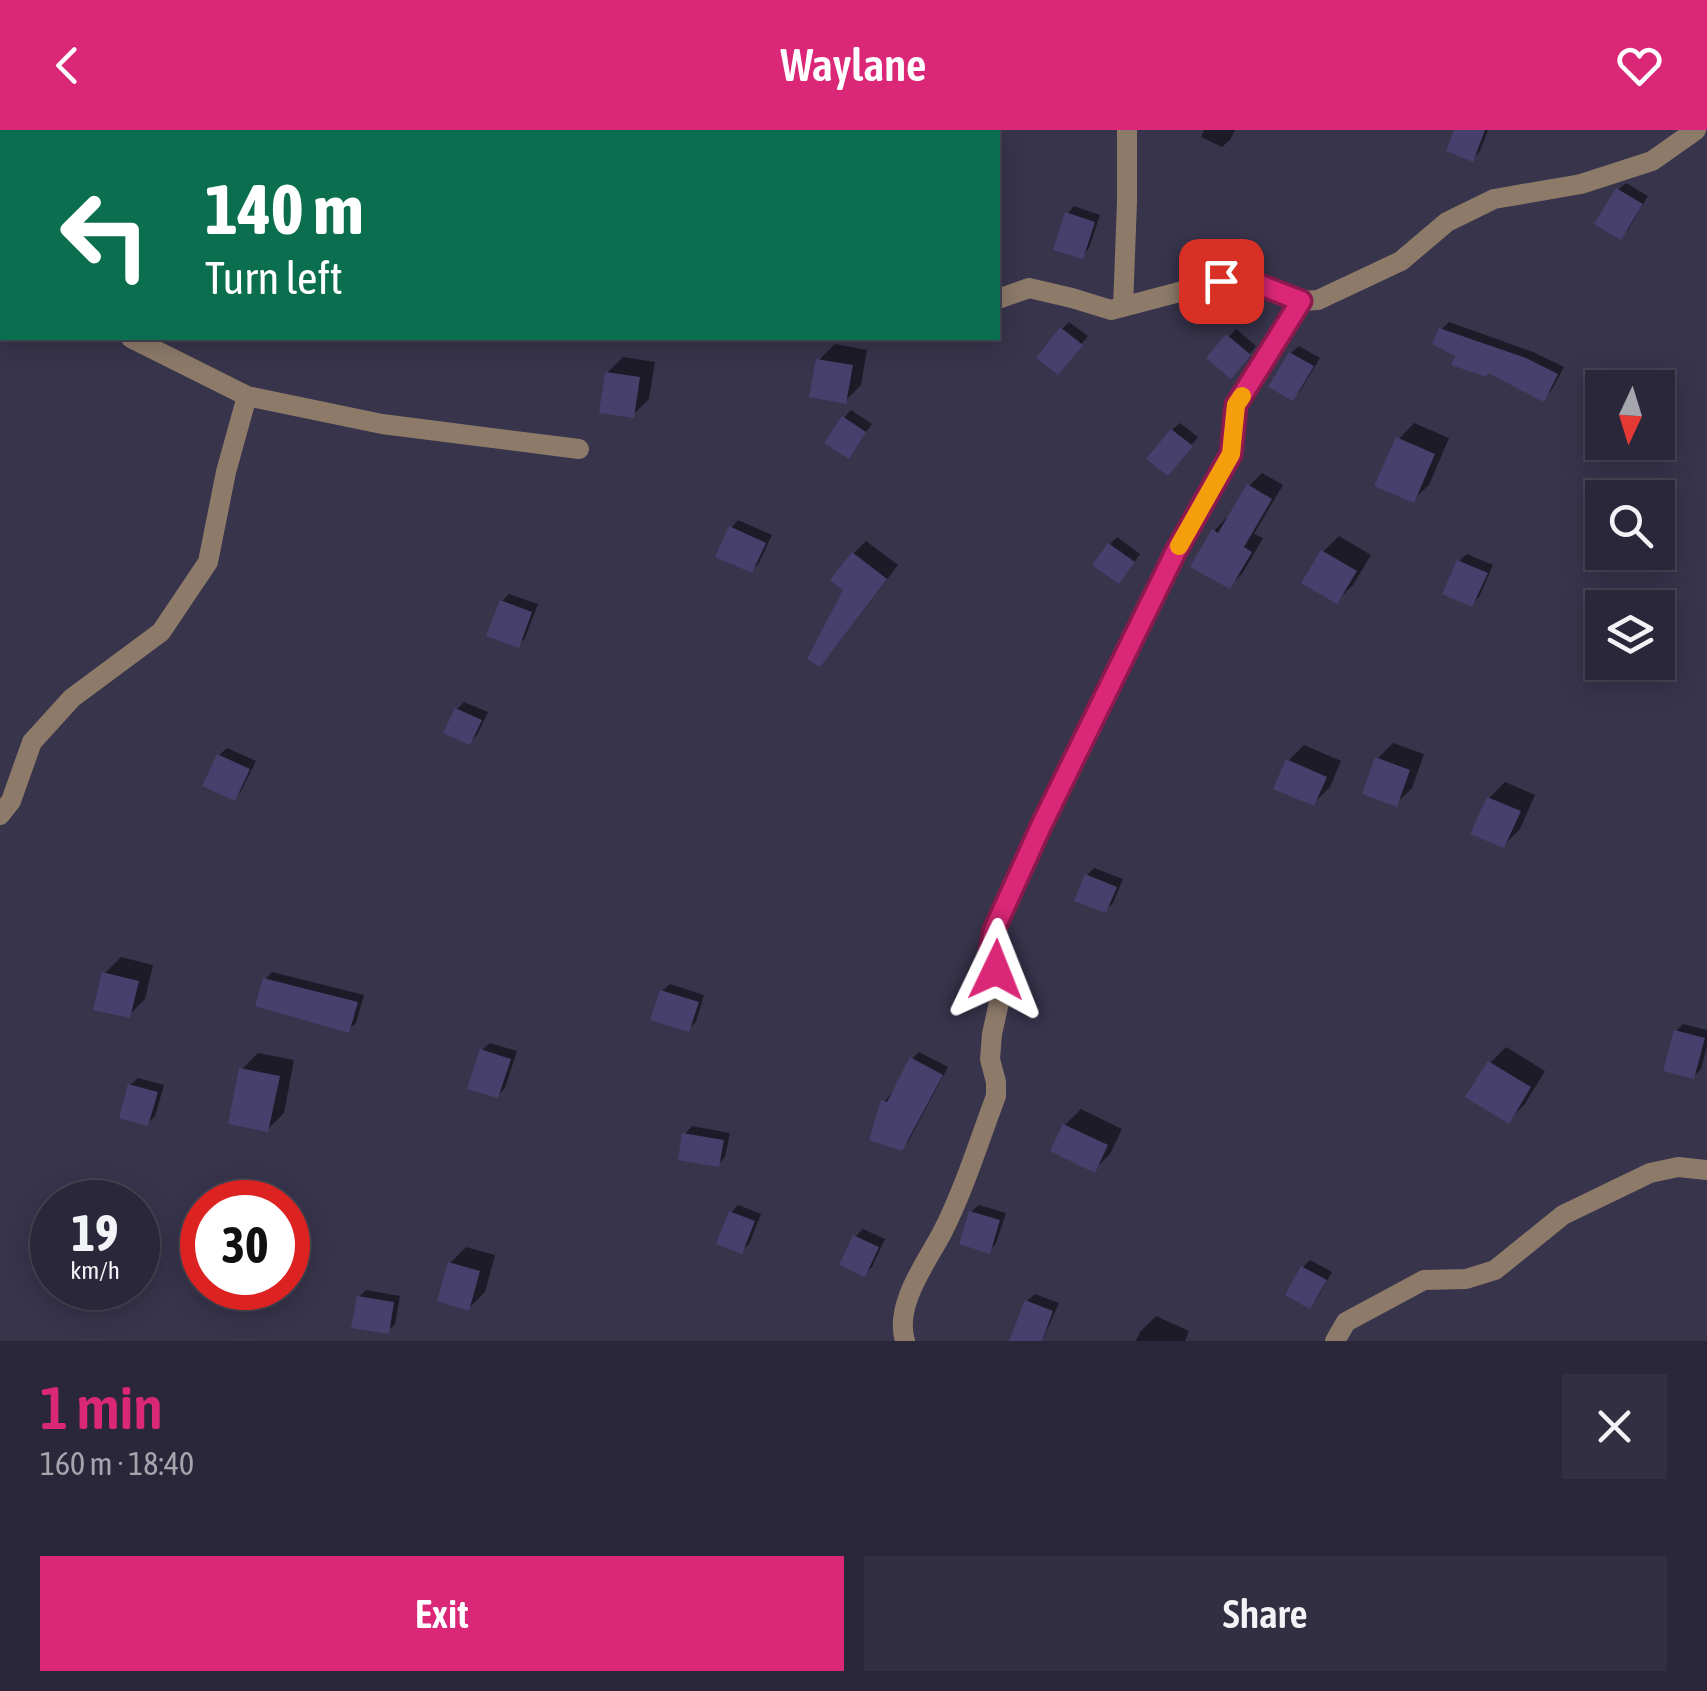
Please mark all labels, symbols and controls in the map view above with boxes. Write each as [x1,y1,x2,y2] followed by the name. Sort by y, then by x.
[40,38,95,93] icon: back
[1612,38,1667,93] icon: heart
[781,39,926,91] text: Waylane
[205,169,364,249] text: 140 m
[40,170,170,300] icon: left
[1179,239,1264,324] pin
[205,252,343,304] text: Turn left
[1194,254,1249,309] icon: arrive
[1585,370,1675,460] north arrow
[1585,370,1675,680] map controls
[1585,480,1675,570] button: search
[1585,590,1675,680] button: layers
[944,918,1048,1022] position arrow
[180,1180,310,1310] speed limit sign: 30
[71,1204,118,1262] text: 19
[70,1256,120,1284] text: km/h
[40,1373,163,1442] text: 1 min
[1562,1374,1667,1479] button: close
[40,1445,194,1482] text: 160 m · 18:40
[40,1556,844,1671] button: Exit
[864,1556,1667,1671] button: Share

